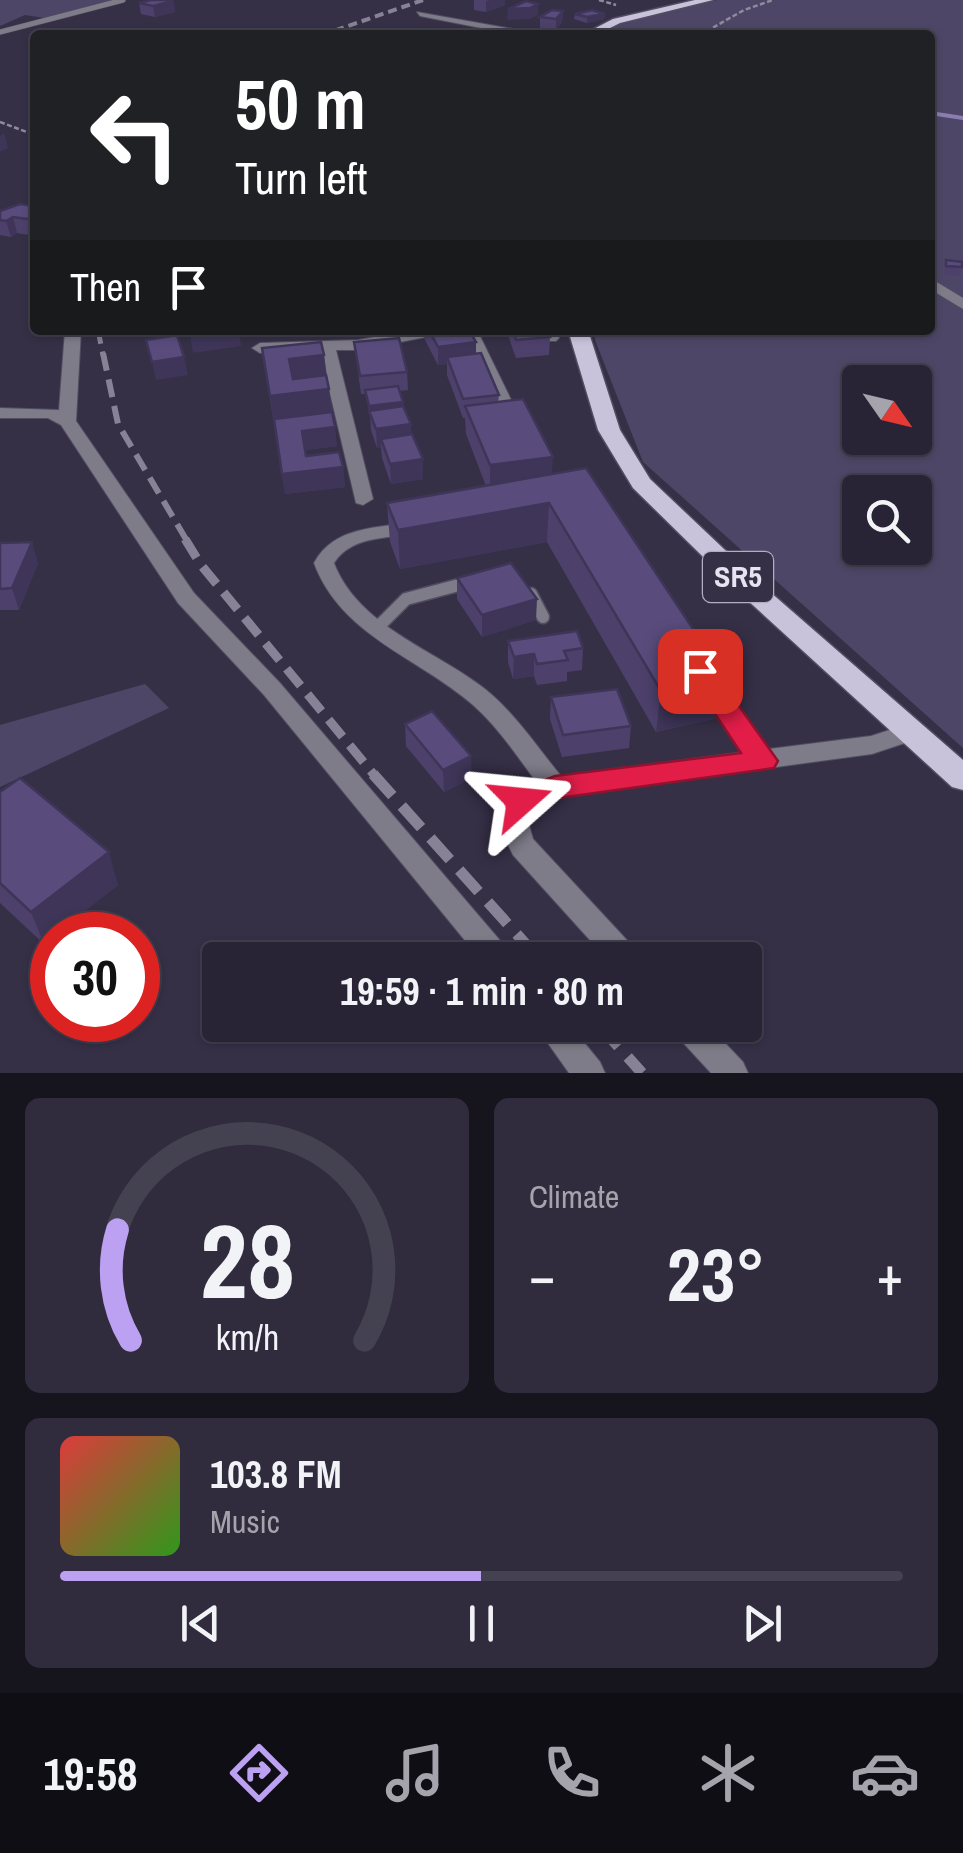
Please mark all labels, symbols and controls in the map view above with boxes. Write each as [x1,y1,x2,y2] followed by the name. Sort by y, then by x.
[235,57,366,151] text: 50 m
[70,70,200,200] icon: left
[235,147,367,208] text: Turn left
[161,260,216,315] icon: arrive
[70,262,141,313] text: Then
[842,365,932,455] north arrow
[842,365,932,565] map controls
[842,475,932,565] button: search
[703,552,773,602] road number: SR5
[658,629,743,714] pin
[673,644,728,699] icon: arrive
[469,749,573,853] position arrow
[30,912,160,1042] speed limit sign: 30
[340,966,624,1017] text: 19:59 · 1 min · 80 m
[529,1175,619,1218] text: Climate
[200,1190,294,1330] text: 28
[667,1223,765,1324] text: 23°
[529,1238,555,1312] text: −
[877,1238,903,1312] text: +
[215,1313,279,1361] text: km/h
[210,1449,342,1500] text: 103.8 FM
[210,1500,280,1543] text: Music
[173,1596,228,1651] icon: previous
[454,1596,509,1651] icon: pause
[735,1596,790,1651] icon: next
[224,1738,294,1808] icon: directions
[380,1738,450,1808] icon: music
[537,1738,607,1808] icon: phone
[693,1738,763,1808] icon: climate
[850,1738,920,1808] icon: car
[43,1743,138,1804] text: 19:58

